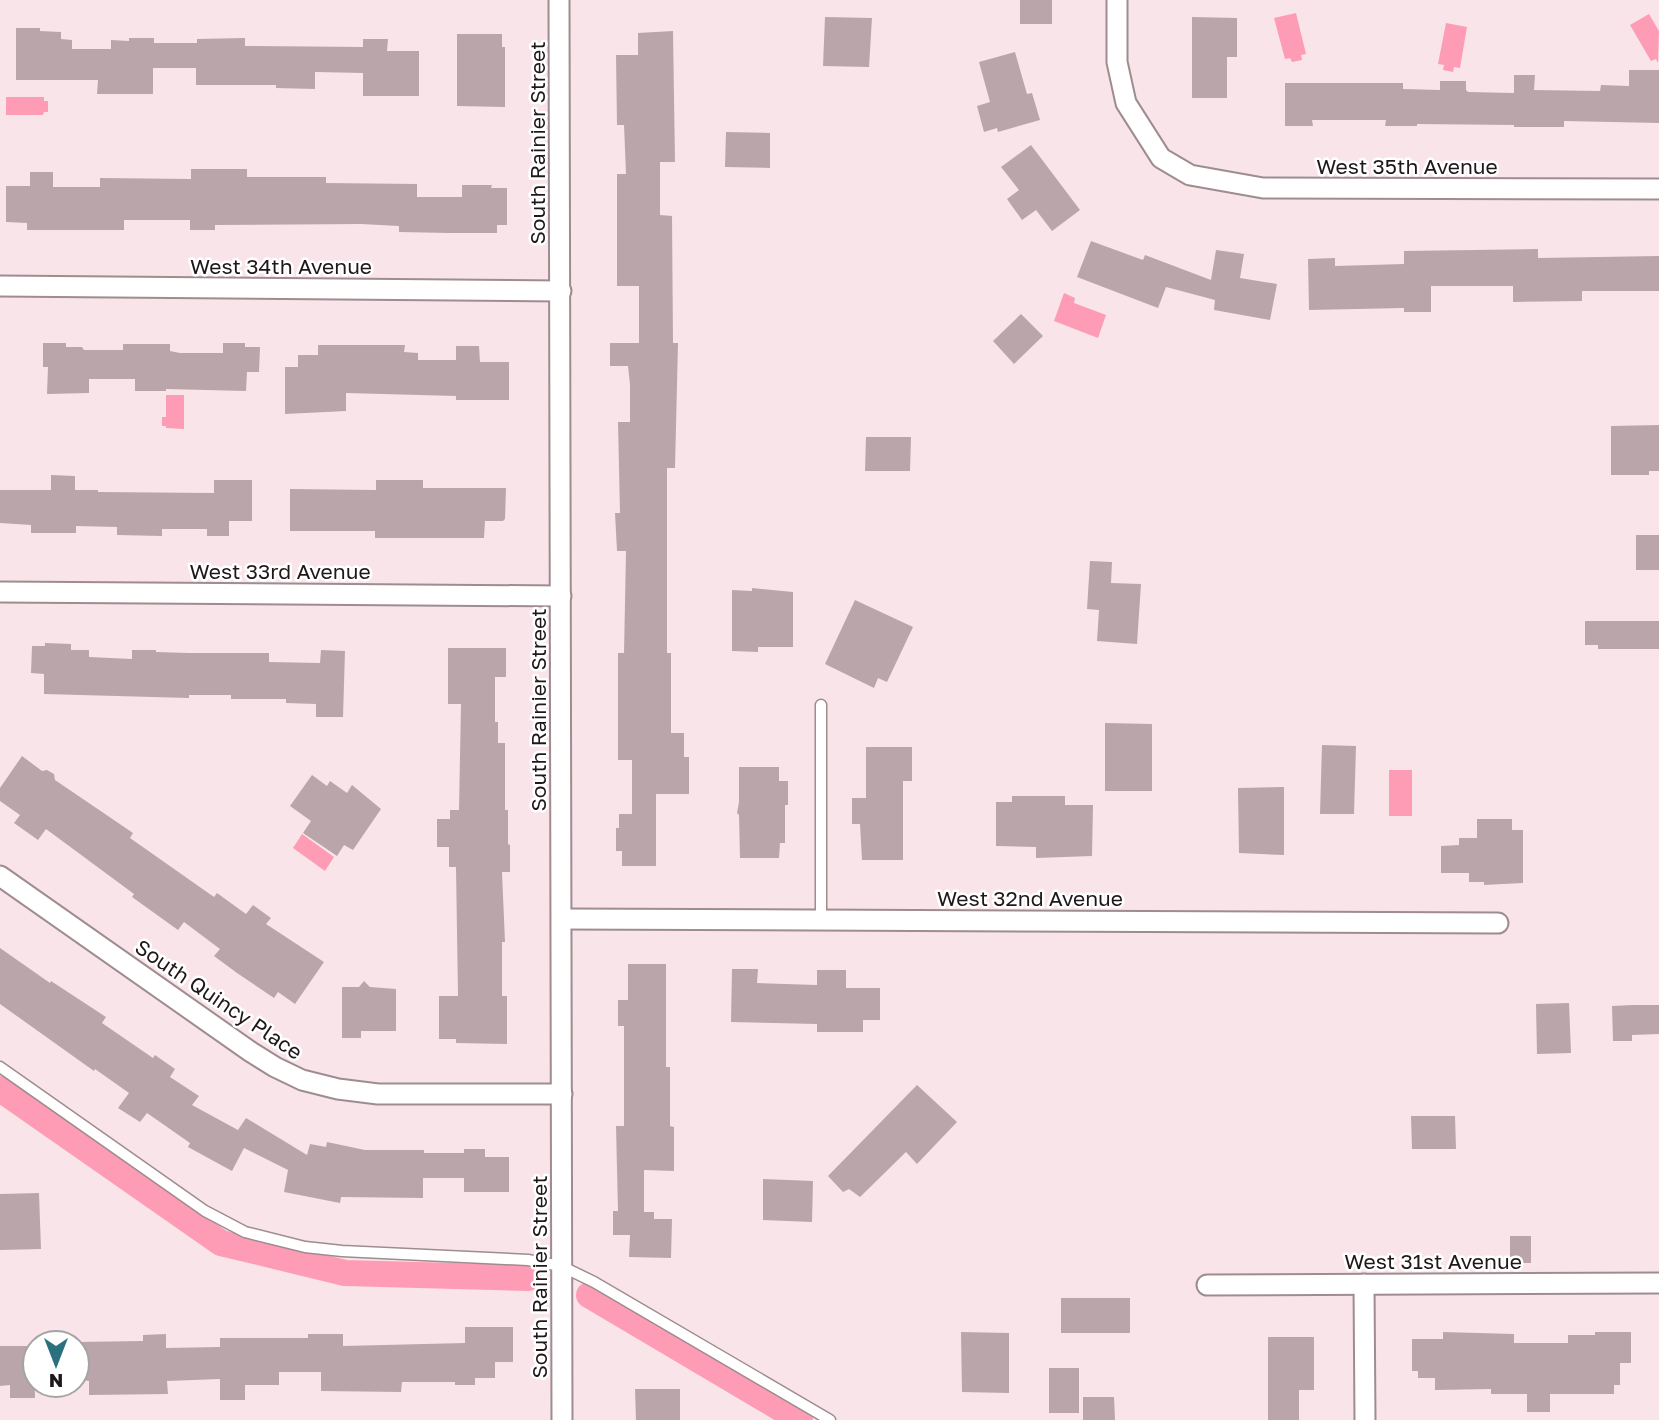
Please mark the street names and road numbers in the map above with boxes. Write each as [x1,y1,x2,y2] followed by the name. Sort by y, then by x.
[524,41,550,245] street label: South Rainier Street
[1316,153,1498,179] street label: West 35th Avenue
[190,253,372,279] street label: West 34th Avenue
[189,558,371,584] street label: West 33rd Avenue
[525,608,551,812] street label: South Rainier Street
[937,885,1123,911] street label: West 32nd Avenue
[130,933,308,1065] street label: South Quincy Place
[526,1175,552,1379] street label: South Rainier Street
[1344,1248,1522,1274] street label: West 31st Avenue

